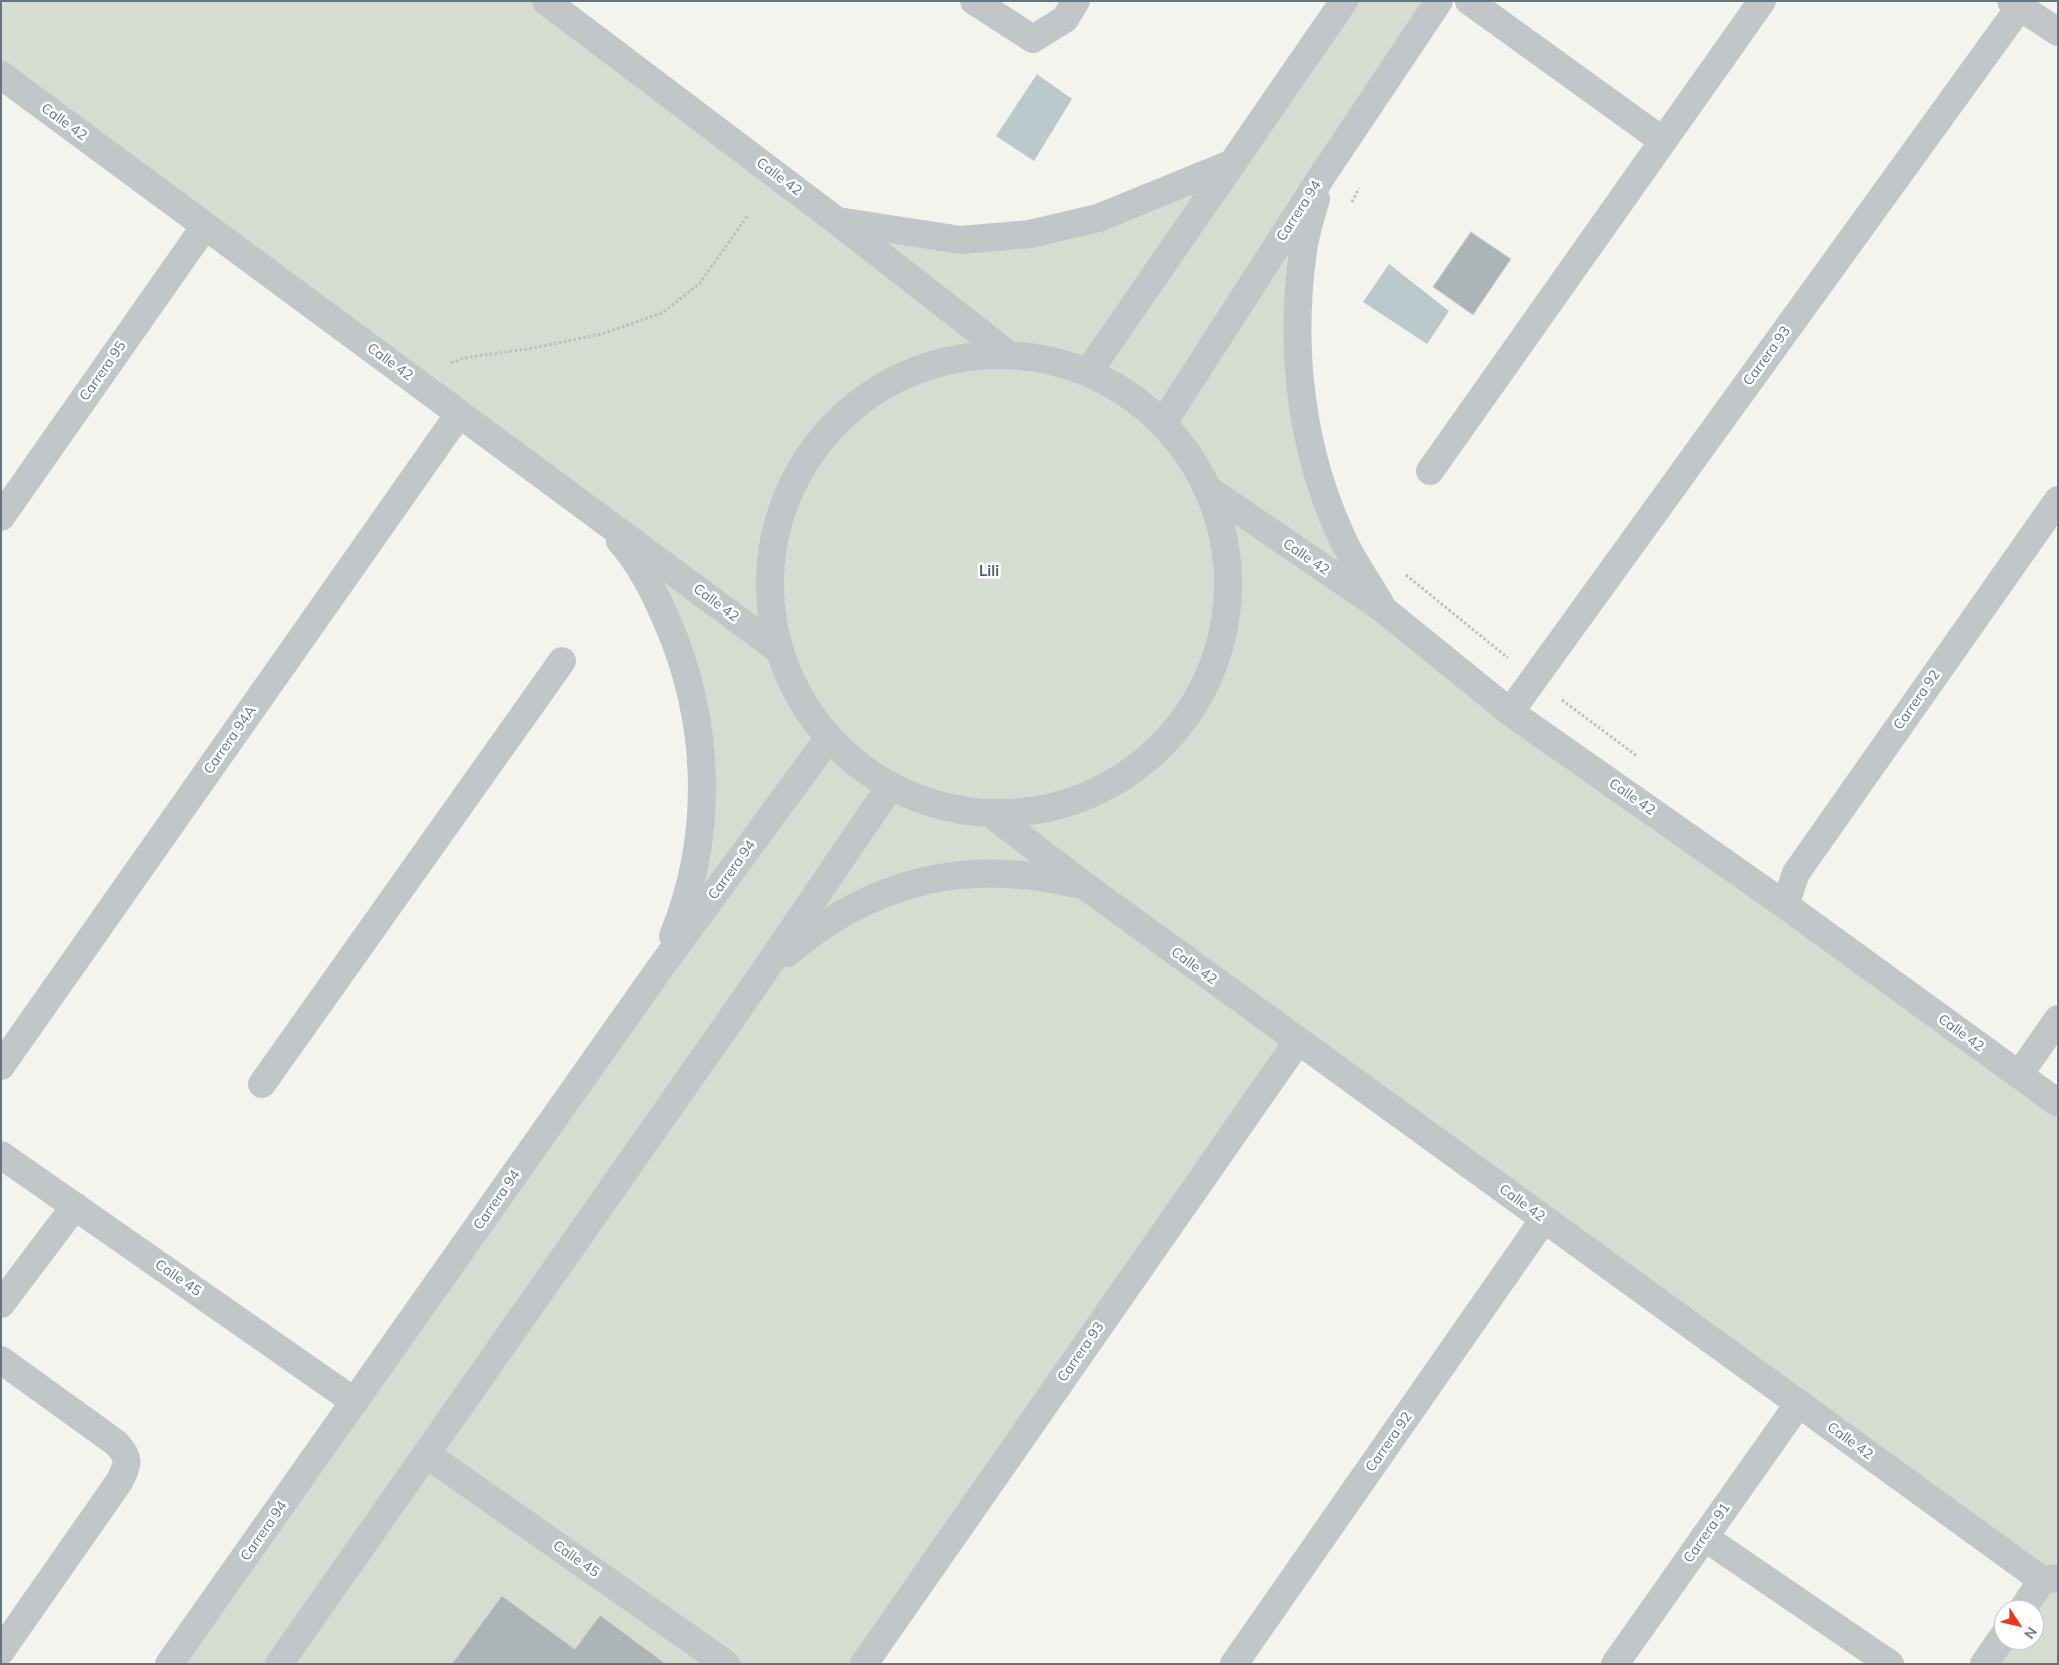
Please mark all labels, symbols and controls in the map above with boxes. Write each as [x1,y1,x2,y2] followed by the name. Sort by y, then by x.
[38,100,90,144] street label: Calle 42
[753,154,805,200] street label: Calle 42
[1273,177,1325,245] street label: Carrera 94
[1740,323,1794,389] street label: Carrera 93
[76,338,130,404] street label: Carrera 95
[364,340,416,384] street label: Calle 42
[1280,535,1332,579] street label: Calle 42
[979,562,999,580] district label: Lili
[690,580,742,626] street label: Calle 42
[1890,667,1944,733] street label: Carrera 92
[200,703,260,777] street label: Carrera 94A
[1606,775,1658,819] street label: Calle 42
[705,837,759,903] street label: Carrera 94
[1168,944,1220,988] street label: Calle 42
[1935,1011,1987,1055] street label: Calle 42
[470,1167,524,1233] street label: Carrera 94
[1496,1181,1548,1225] street label: Calle 42
[152,1256,204,1300] street label: Calle 45
[1054,1319,1108,1385] street label: Carrera 93
[1362,1409,1416,1475] street label: Carrera 92
[1824,1419,1876,1463] street label: Calle 42
[237,1498,291,1564] street label: Carrera 94
[1680,1500,1734,1566] street label: Carrera 91
[550,1537,602,1581] street label: Calle 45
[1994,1600,2044,1650] north arrow
[2020,1624,2041,1643] text: N

